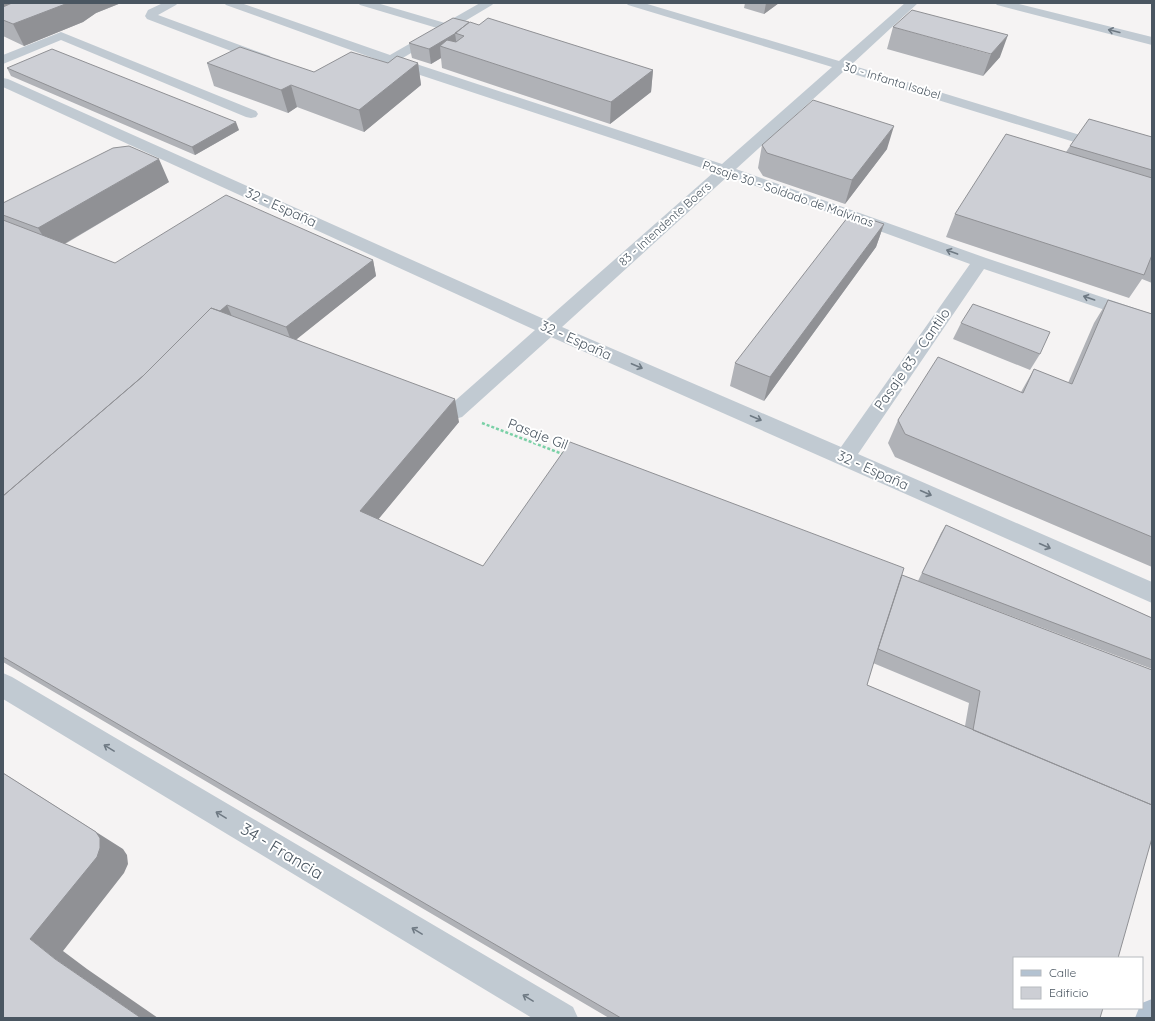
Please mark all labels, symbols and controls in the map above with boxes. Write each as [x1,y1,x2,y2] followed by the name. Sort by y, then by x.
[1108,27,1121,35] one-way arrow
[842,59,942,102] street label: 30 - Infanta Isabel
[701,157,876,230] street label: Pasaje 30 - Soldado de Malvinas
[616,178,714,269] street label: 83 - Intendente Boers
[243,183,319,231] street label: 32 - España
[947,247,959,255] one-way arrow
[1083,294,1095,302] one-way arrow
[870,305,954,413] street label: Pasaje 83 - Cantilo
[538,316,614,364] street label: 32 - España
[630,363,642,371] one-way arrow
[505,414,571,454] street label: Pasaje Gil
[750,415,762,422] one-way arrow
[835,446,911,494] street label: 32 - España
[920,490,932,497] one-way arrow
[1039,543,1051,550] one-way arrow
[103,744,115,752] one-way arrow
[215,810,227,818] one-way arrow
[237,818,327,883] street label: 34 - Francia
[411,927,423,935] one-way arrow
[1013,957,1143,1009] legend
[1049,965,1077,980] text: Calle
[1049,985,1089,1000] text: Edificio
[523,994,534,1002] one-way arrow

